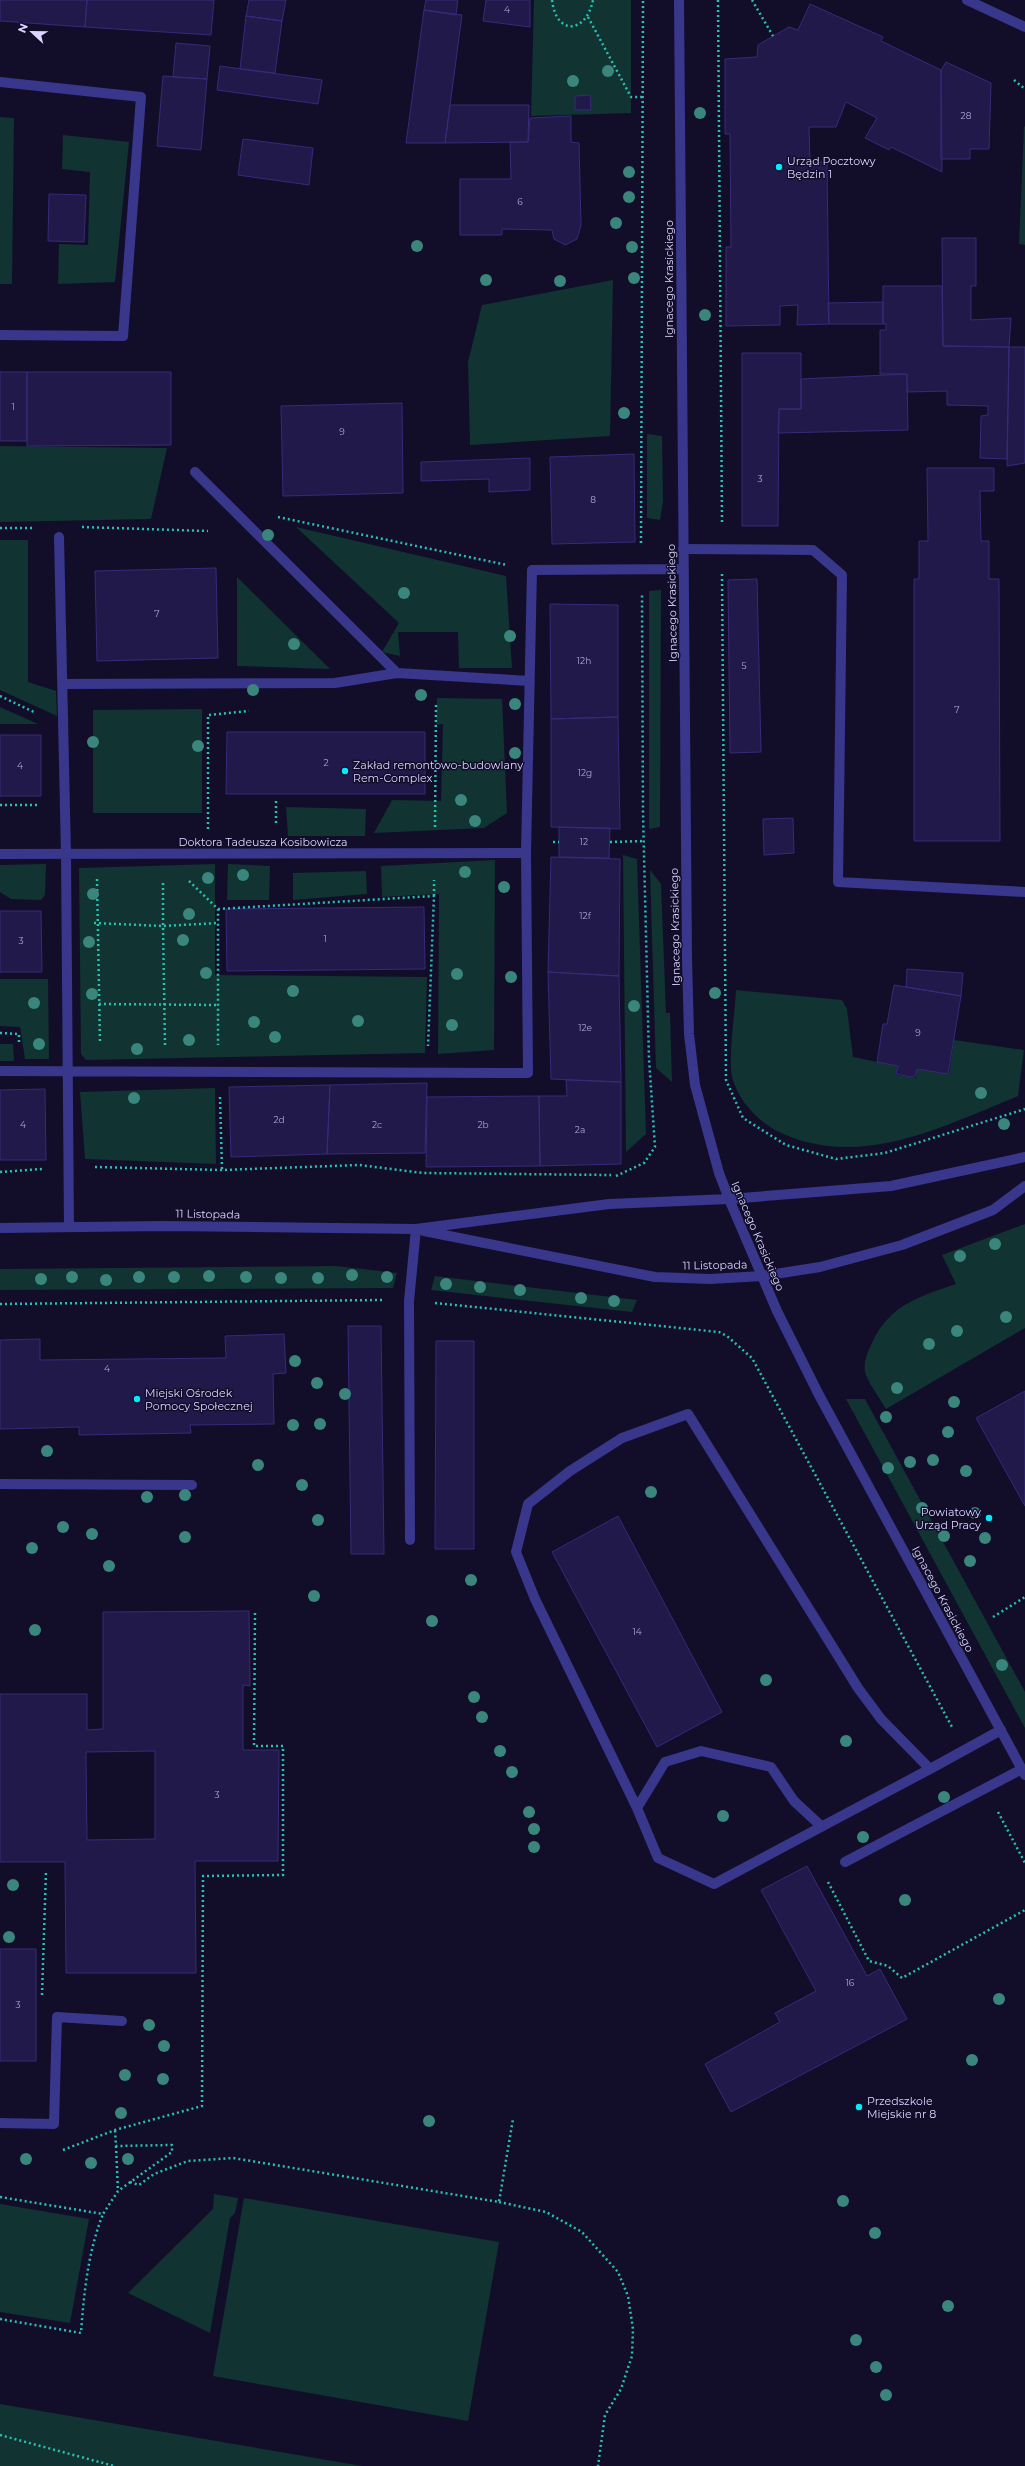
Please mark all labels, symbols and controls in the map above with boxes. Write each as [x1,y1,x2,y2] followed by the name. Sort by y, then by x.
[504,4,510,15] house number: 4
[12,12,52,52] north arrow
[15,22,31,35] text: N
[961,110,972,121] house number: 28
[787,154,876,181] place label: Urząd Pocztowy Będzin 1
[774,162,784,172] marker: Urząd Pocztowy Będzin 1
[517,196,523,207] house number: 6
[662,220,676,338] street label: Ignacego Krasickiego
[11,401,15,412] house number: 1
[339,426,345,437] house number: 9
[757,473,763,484] house number: 3
[590,494,596,505] house number: 8
[664,544,680,662] street label: Ignacego Krasickiego
[154,608,160,619] house number: 7
[577,655,591,666] house number: 12h
[741,660,747,671] house number: 5
[954,704,960,715] house number: 7
[323,757,329,768] house number: 2
[353,758,523,785] place label: Zakład remontowo-budowlany Rem-Complex
[17,760,23,771] house number: 4
[340,766,350,776] marker: Zakład remontowo-budowlany Rem-Complex
[578,767,592,778] house number: 12g
[178,835,348,849] street label: Doktora Tadeusza Kosibowicza
[580,836,588,847] house number: 12
[667,868,683,986] street label: Ignacego Krasickiego
[579,910,592,921] house number: 12f
[323,933,327,944] house number: 1
[18,935,24,946] house number: 3
[578,1022,592,1033] house number: 12e
[915,1027,921,1038] house number: 9
[273,1114,285,1125] house number: 2d
[20,1119,26,1130] house number: 4
[372,1119,382,1130] house number: 2c
[477,1119,489,1130] house number: 2b
[575,1124,585,1135] house number: 2a
[728,1179,788,1293] street label: Ignacego Krasickiego
[176,1206,240,1222] street label: 11 Listopada
[683,1257,747,1273] street label: 11 Listopada
[104,1363,110,1374] house number: 4
[145,1386,253,1413] place label: Miejski Ośrodek Pomocy Społecznej
[132,1394,142,1404] marker: Miejski Ośrodek Pomocy Społecznej
[915,1505,981,1532] place label: Powiatowy Urząd Pracy
[984,1513,994,1523] marker: Powiatowy Urząd Pracy
[909,1544,977,1654] street label: Ignacego Krasickiego
[632,1626,642,1637] house number: 14
[214,1789,220,1800] house number: 3
[846,1977,855,1988] house number: 16
[15,1999,21,2010] house number: 3
[867,2094,936,2121] place label: Przedszkole Miejskie nr 8
[854,2102,864,2112] marker: Przedszkole Miejskie nr 8

